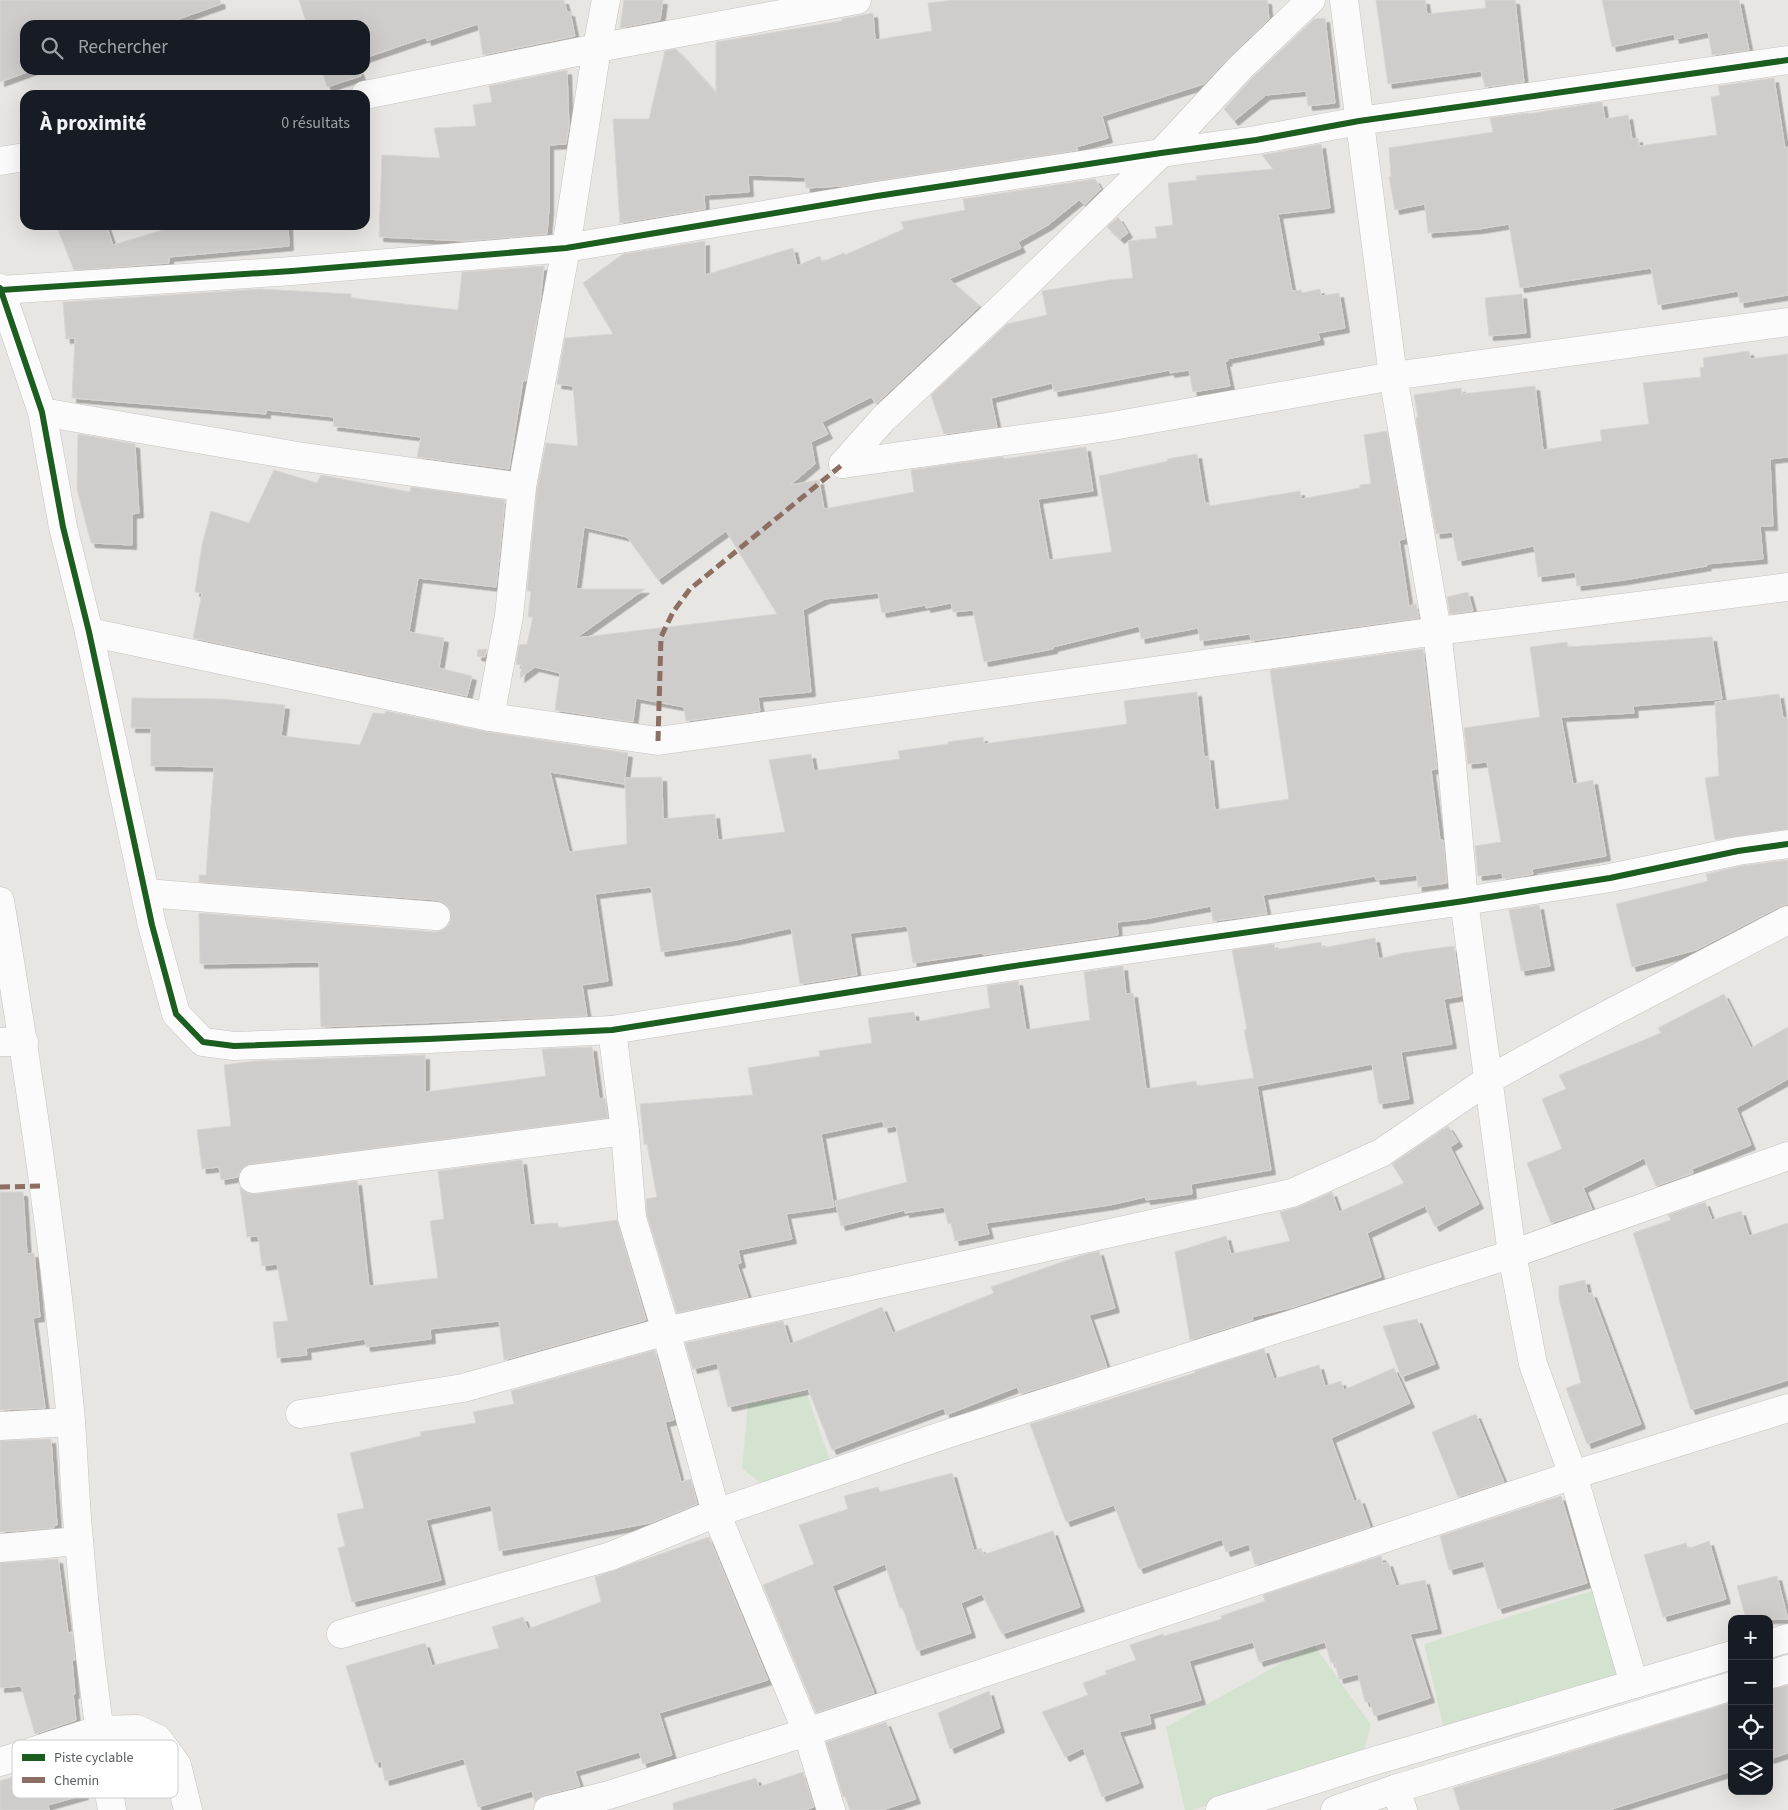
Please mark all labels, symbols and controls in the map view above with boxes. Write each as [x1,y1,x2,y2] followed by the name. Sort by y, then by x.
[20,20,370,75] search box
[38,34,66,62] icon: search
[78,34,168,61] text: Rechercher
[40,108,146,138] text: À proximité
[281,112,350,134] text: 0 résultats
[1728,1615,1773,1795] map controls
[1728,1615,1773,1660] button: +
[1728,1660,1773,1705] button: −
[1728,1705,1773,1750] button: locate
[12,1740,178,1798] legend
[54,1748,134,1768] text: Piste cyclable
[1728,1750,1773,1795] button: layers
[54,1771,99,1791] text: Chemin

